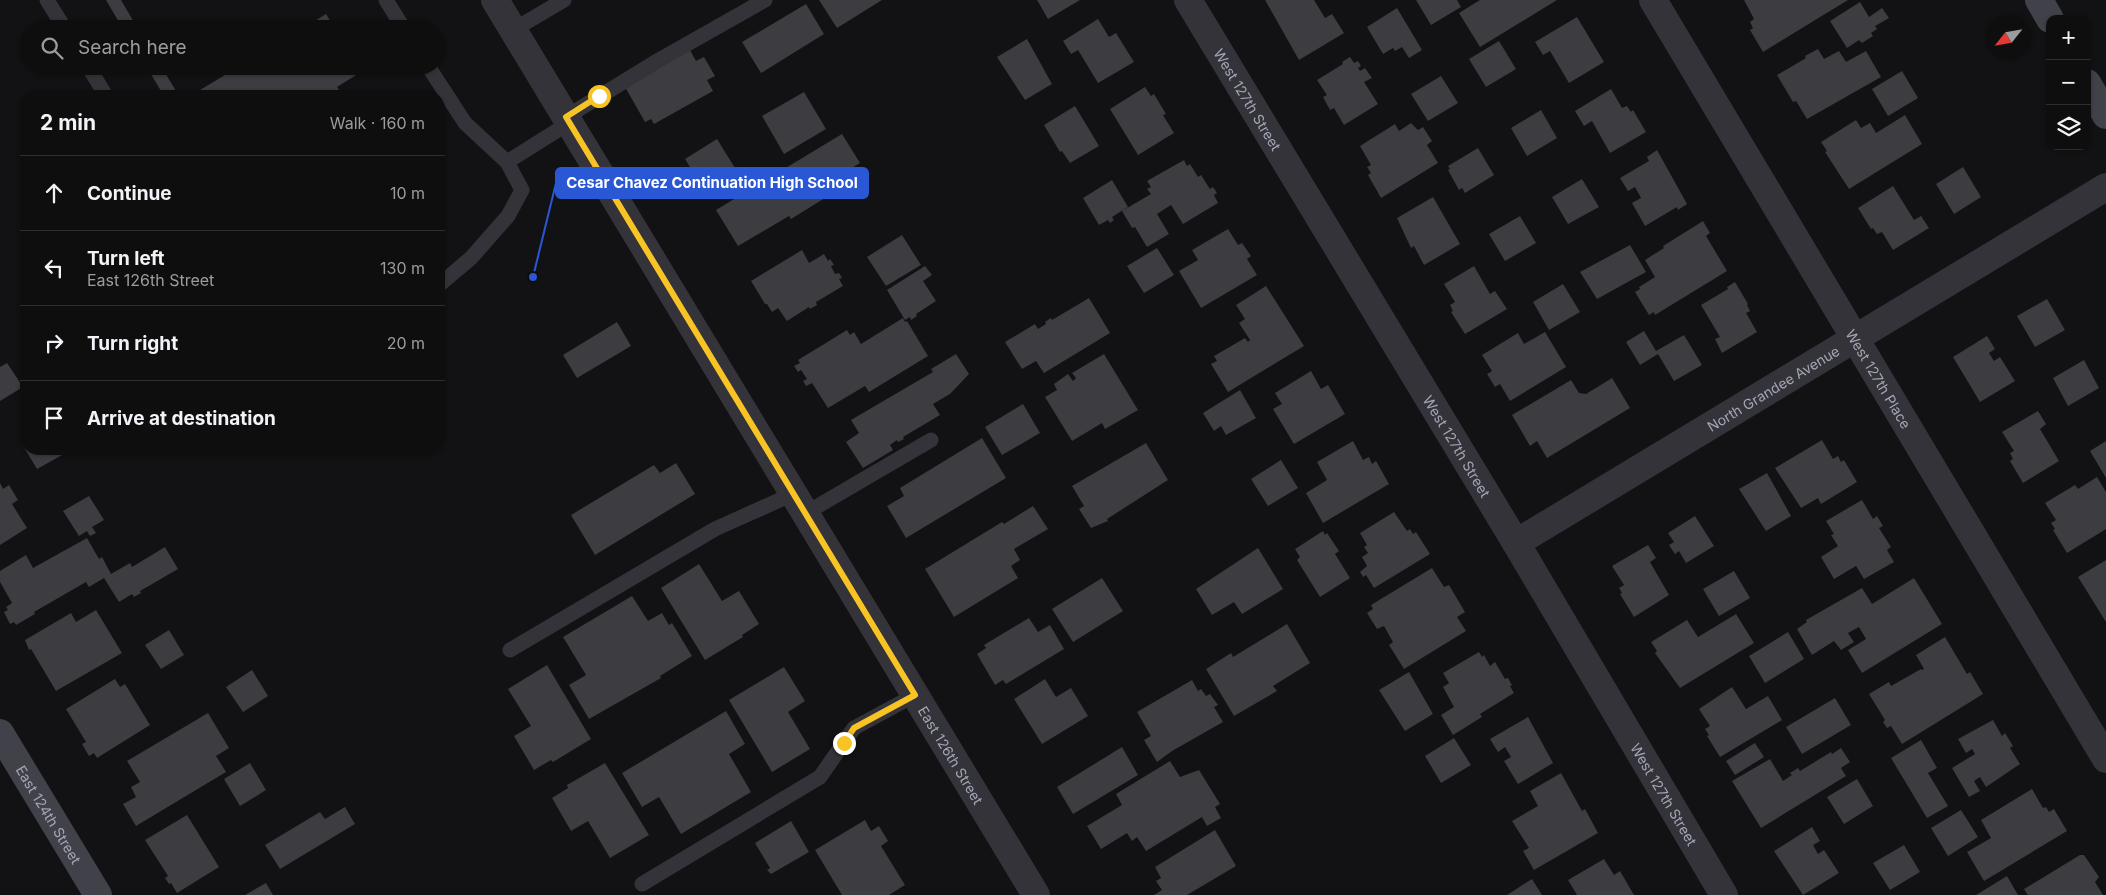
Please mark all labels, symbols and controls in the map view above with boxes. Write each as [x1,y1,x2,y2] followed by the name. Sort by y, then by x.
[1986,15,2031,60] north arrow
[2046,15,2091,150] map controls
[2046,15,2091,60] button: +
[20,20,445,75] search box
[38,34,66,62] icon: search
[78,36,187,59] text: Search here
[1211,45,1285,154] street label: West 127th Street
[2046,60,2091,105] button: −
[588,85,611,108] route start
[2046,105,2091,150] button: layers
[40,110,96,135] text: 2 min
[330,113,425,133] text: Walk · 160 m
[556,168,868,198] callout: Cesar Chavez Continuation High School
[566,173,858,192] text: Cesar Chavez Continuation High School
[40,179,68,207] icon: ahead
[87,182,172,205] text: Continue
[390,183,425,203] text: 10 m
[87,247,165,270] text: Turn left
[40,254,68,282] icon: left
[380,258,425,278] text: 130 m
[87,270,214,290] text: East 126th Street
[1843,326,1915,431] street label: West 127th Place
[40,329,68,357] icon: right
[87,332,178,355] text: Turn right
[387,333,425,353] text: 20 m
[1704,342,1842,434] street label: North Grandee Avenue
[1420,392,1495,500] street label: West 127th Street
[40,404,68,432] icon: arrive
[87,407,276,430] text: Arrive at destination
[915,703,988,807] street label: East 126th Street
[833,732,856,755] route end
[1628,740,1701,849] street label: West 127th Street
[13,762,86,867] street label: East 124th Street

